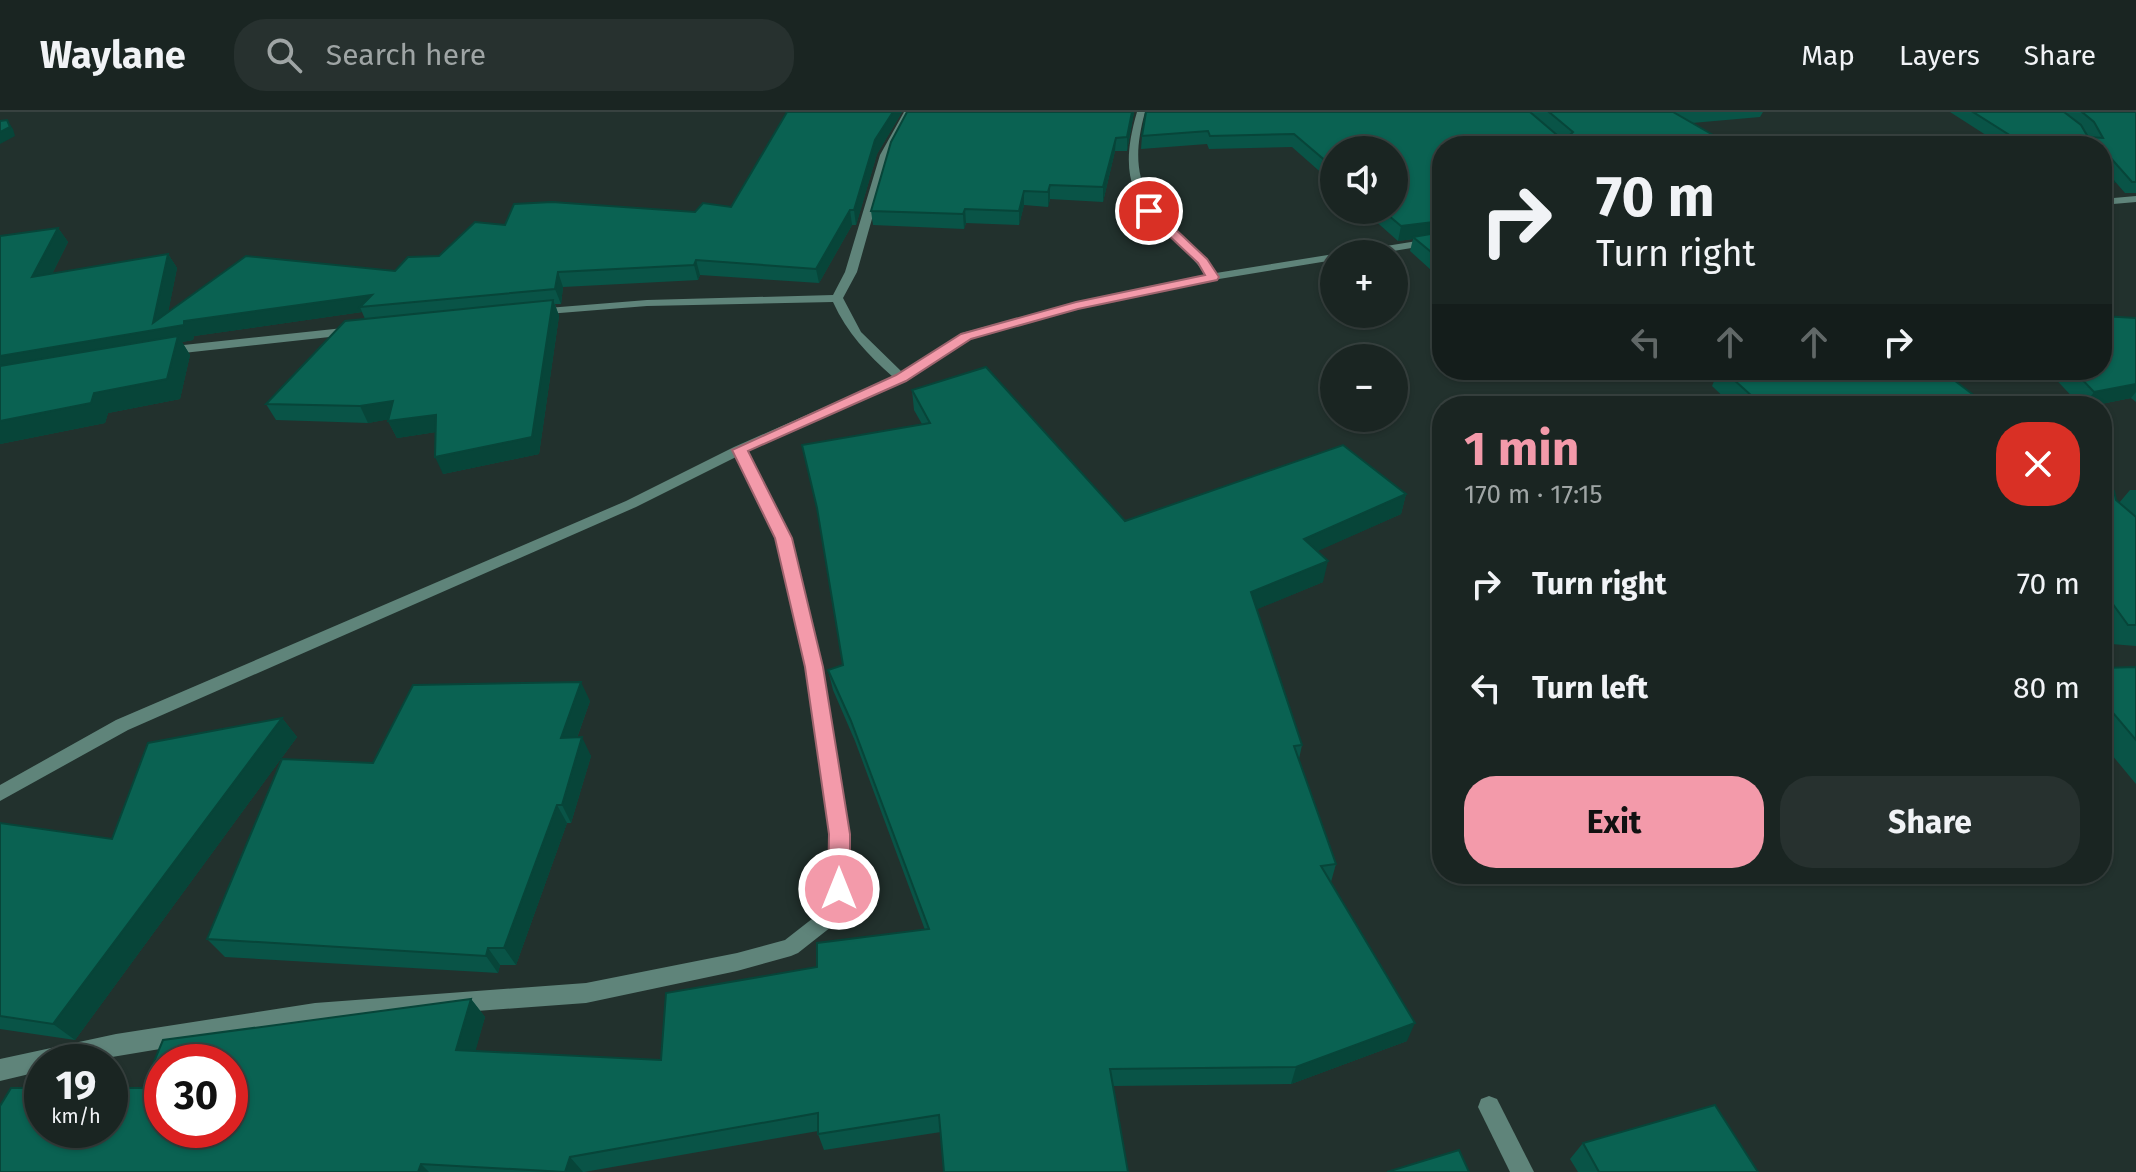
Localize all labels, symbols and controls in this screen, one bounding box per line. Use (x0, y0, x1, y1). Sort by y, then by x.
search box (234, 19, 794, 91)
text: Waylane (40, 32, 186, 78)
icon: search (262, 33, 306, 77)
text: Search here (326, 37, 486, 73)
text: Map (1801, 39, 1855, 72)
text: Layers (1899, 39, 1980, 72)
text: Share (2024, 39, 2096, 72)
map controls (1320, 136, 1408, 432)
button: sound (1320, 136, 1408, 224)
text: 70 m (1596, 164, 1715, 231)
icon: right (1464, 168, 1568, 272)
pin (1115, 177, 1183, 245)
icon: arrive (1127, 189, 1171, 233)
text: Turn right (1596, 232, 1756, 276)
button: + (1320, 240, 1408, 328)
icon: left (1624, 320, 1668, 364)
icon: ahead (1708, 320, 1752, 364)
icon: ahead (1792, 320, 1836, 364)
icon: right (1876, 320, 1920, 364)
button: − (1320, 344, 1408, 432)
text: 1 min (1464, 420, 1579, 478)
button: close (1996, 422, 2080, 506)
text: 170 m · 17:15 (1464, 479, 1602, 510)
icon: right (1464, 562, 1508, 606)
text: Turn right (1532, 566, 1667, 602)
text: 70 m (2017, 566, 2080, 602)
icon: left (1464, 666, 1508, 710)
text: Turn left (1532, 670, 1648, 706)
text: 80 m (2013, 670, 2080, 706)
button: Exit (1464, 776, 1764, 868)
button: Share (1780, 776, 2080, 868)
position arrow (797, 847, 881, 931)
speed limit sign: 30 (144, 1044, 248, 1148)
text: 19 (56, 1062, 96, 1110)
text: km/h (51, 1104, 101, 1128)

